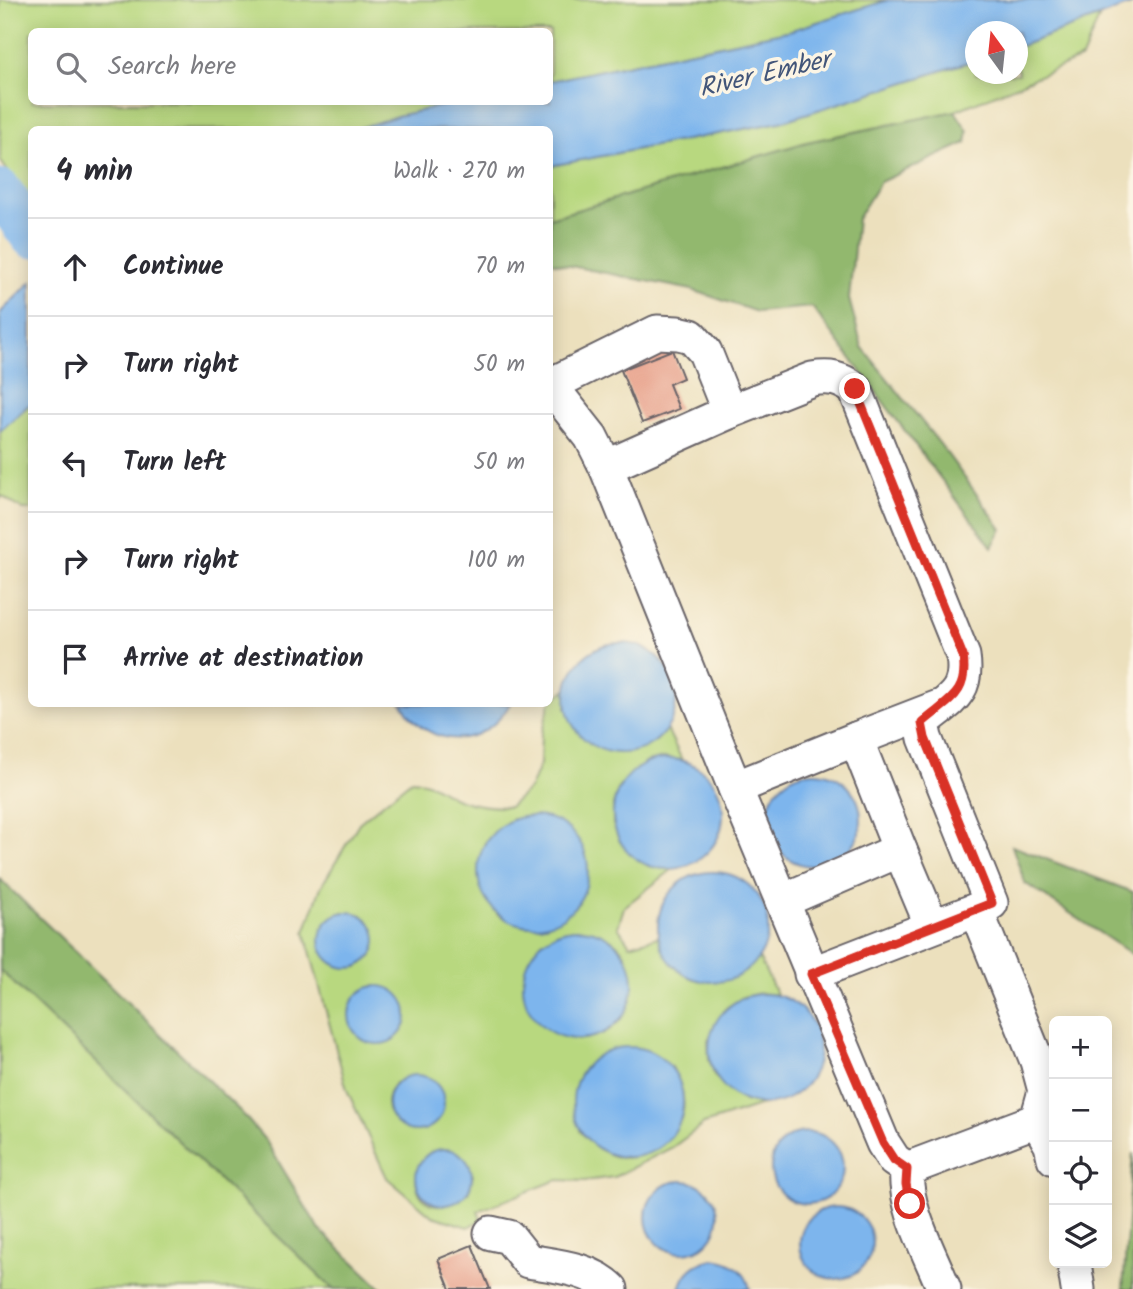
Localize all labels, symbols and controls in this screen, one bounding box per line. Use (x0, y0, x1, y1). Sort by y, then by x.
north arrow (965, 21, 1028, 84)
search box (28, 28, 553, 105)
water label: River Ember (695, 38, 839, 110)
text: Search here (108, 46, 236, 88)
icon: search (52, 48, 90, 86)
text: 4 min (56, 148, 133, 196)
text: Walk · 270 m (393, 154, 525, 190)
text: Continue (123, 246, 224, 288)
icon: ahead (56, 248, 94, 286)
text: 70 m (475, 249, 525, 285)
text: Turn right (123, 344, 239, 386)
icon: right (56, 346, 94, 384)
text: 50 m (474, 347, 525, 383)
route end (839, 373, 870, 404)
text: Turn left (123, 442, 226, 484)
icon: left (56, 444, 94, 482)
text: 50 m (474, 445, 525, 481)
text: Turn right (123, 540, 239, 582)
icon: right (56, 542, 94, 580)
text: 100 m (467, 543, 525, 579)
text: Arrive at destination (123, 638, 363, 680)
icon: arrive (56, 640, 94, 678)
map controls (1049, 1016, 1112, 1268)
button: + (1049, 1016, 1112, 1079)
button: − (1049, 1079, 1112, 1142)
button: locate (1049, 1142, 1112, 1205)
route start (894, 1188, 925, 1219)
button: layers (1049, 1205, 1112, 1268)

